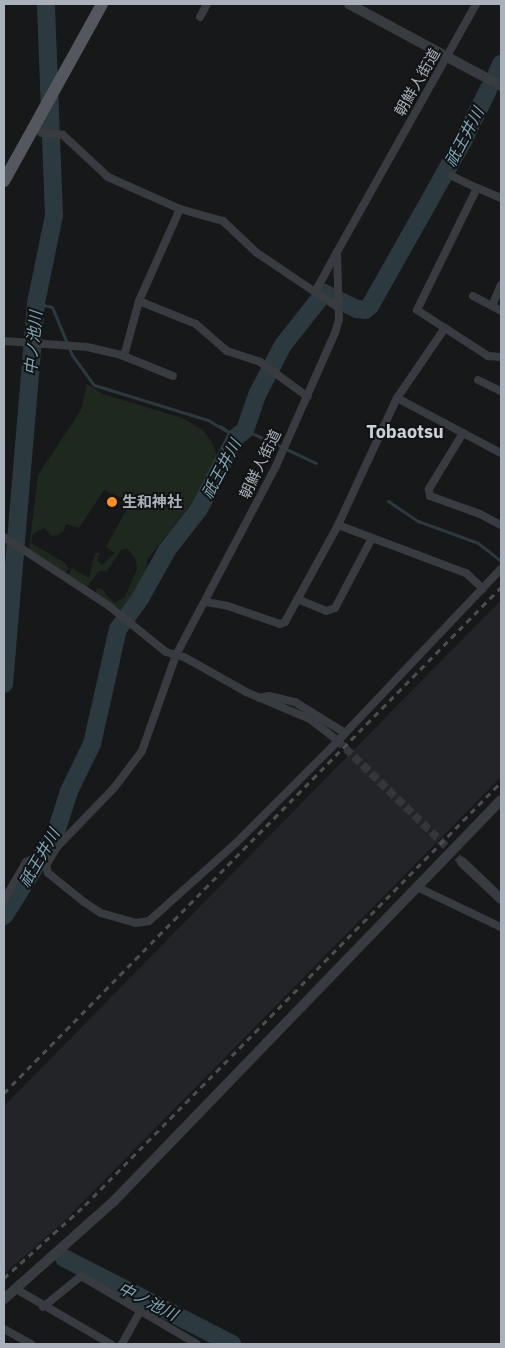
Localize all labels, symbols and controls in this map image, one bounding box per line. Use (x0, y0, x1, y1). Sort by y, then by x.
street label: 朝鮮人街道 (390, 45, 444, 119)
water label: 祇王井川 (441, 104, 487, 170)
water label: 中ノ池川 (21, 310, 45, 376)
district label: Tobaotsu (366, 421, 444, 443)
street label: 朝鮮人街道 (235, 426, 285, 502)
water label: 祇王井川 (198, 436, 244, 502)
place label: 生和神社 (122, 493, 182, 511)
marker: 生和神社 (106, 496, 118, 508)
water label: 祇王井川 (15, 825, 63, 891)
water label: 中ノ池川 (115, 1278, 181, 1324)

